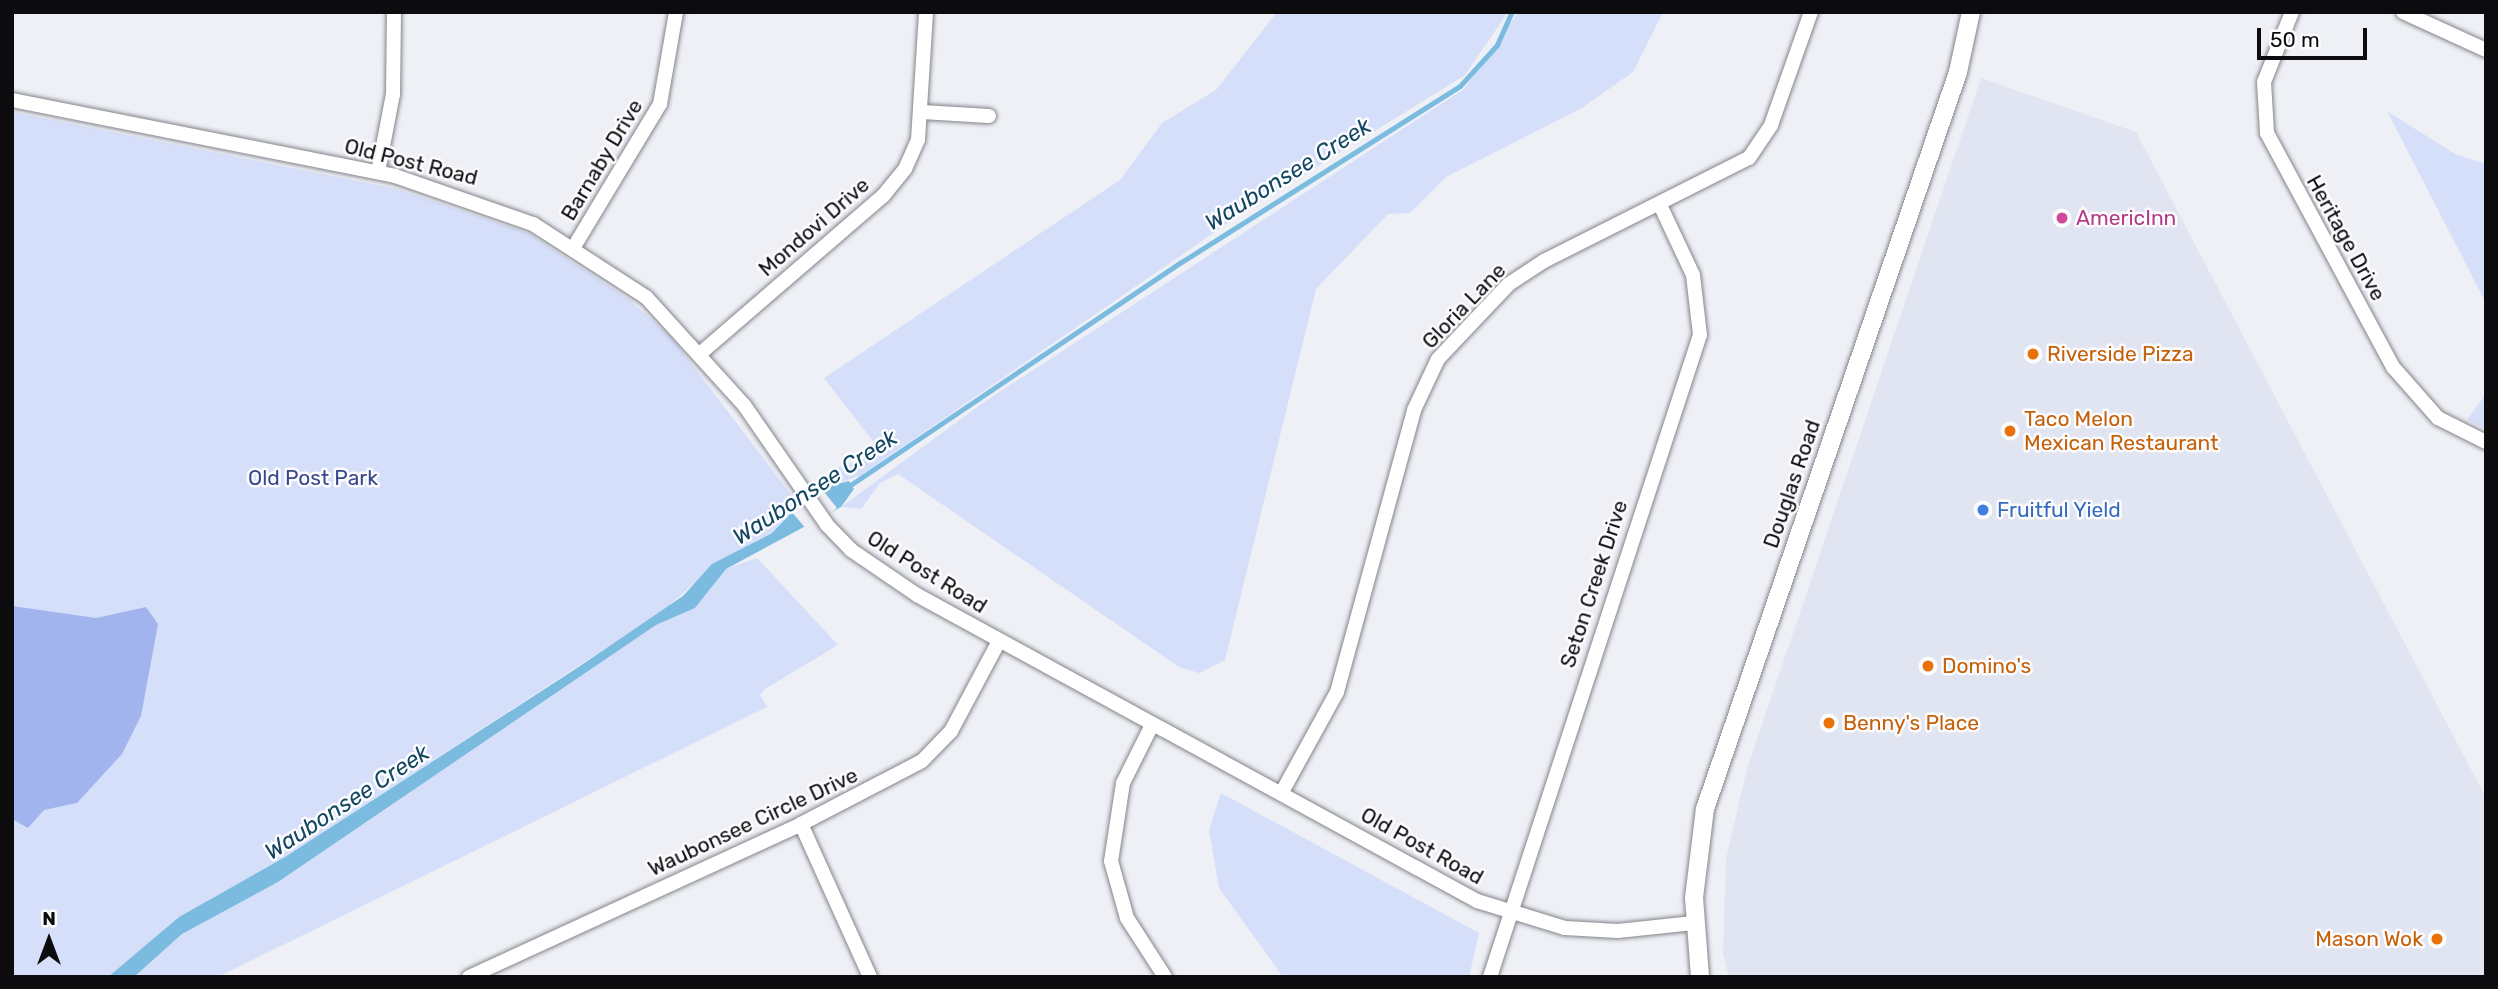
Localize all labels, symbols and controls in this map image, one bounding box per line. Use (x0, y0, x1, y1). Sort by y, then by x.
scale bar (2260, 14, 2370, 58)
text: 50 m (2270, 27, 2320, 52)
street label: Barnaby Drive (556, 95, 648, 225)
water label: Waubonsee Creek (1200, 112, 1376, 236)
street label: Old Post Road (342, 133, 480, 191)
street label: Heritage Drive (2301, 171, 2391, 305)
street label: Mondovi Drive (754, 172, 874, 282)
place label: AmericInn (2076, 205, 2176, 231)
marker: AmericInn (2054, 210, 2070, 226)
street label: Gloria Lane (1417, 258, 1511, 354)
place label: Riverside Pizza (2047, 341, 2194, 367)
marker: Riverside Pizza (2025, 346, 2041, 362)
place label: Taco Melon Mexican Restaurant (2024, 406, 2218, 456)
street label: Douglas Road (1758, 417, 1826, 551)
water label: Waubonsee Creek (727, 423, 903, 551)
marker: Taco Melon Mexican Restaurant (2002, 423, 2018, 439)
park label: Old Post Park (248, 465, 378, 491)
street label: Seton Creek Drive (1555, 497, 1633, 671)
place label: Fruitful Yield (1997, 497, 2121, 523)
marker: Fruitful Yield (1975, 502, 1991, 518)
street label: Old Post Road (863, 525, 991, 619)
place label: Domino's (1942, 653, 2031, 679)
marker: Domino's (1920, 658, 1936, 674)
place label: Benny's Place (1843, 710, 1979, 736)
marker: Benny's Place (1821, 715, 1837, 731)
water label: Waubonsee Creek (259, 738, 435, 866)
street label: Waubonsee Circle Drive (644, 762, 862, 882)
street label: Old Post Road (1356, 802, 1488, 890)
north arrow (14, 905, 84, 975)
text: N (42, 907, 56, 930)
place label: Mason Wok (2315, 926, 2423, 952)
marker: Mason Wok (2429, 931, 2445, 947)

